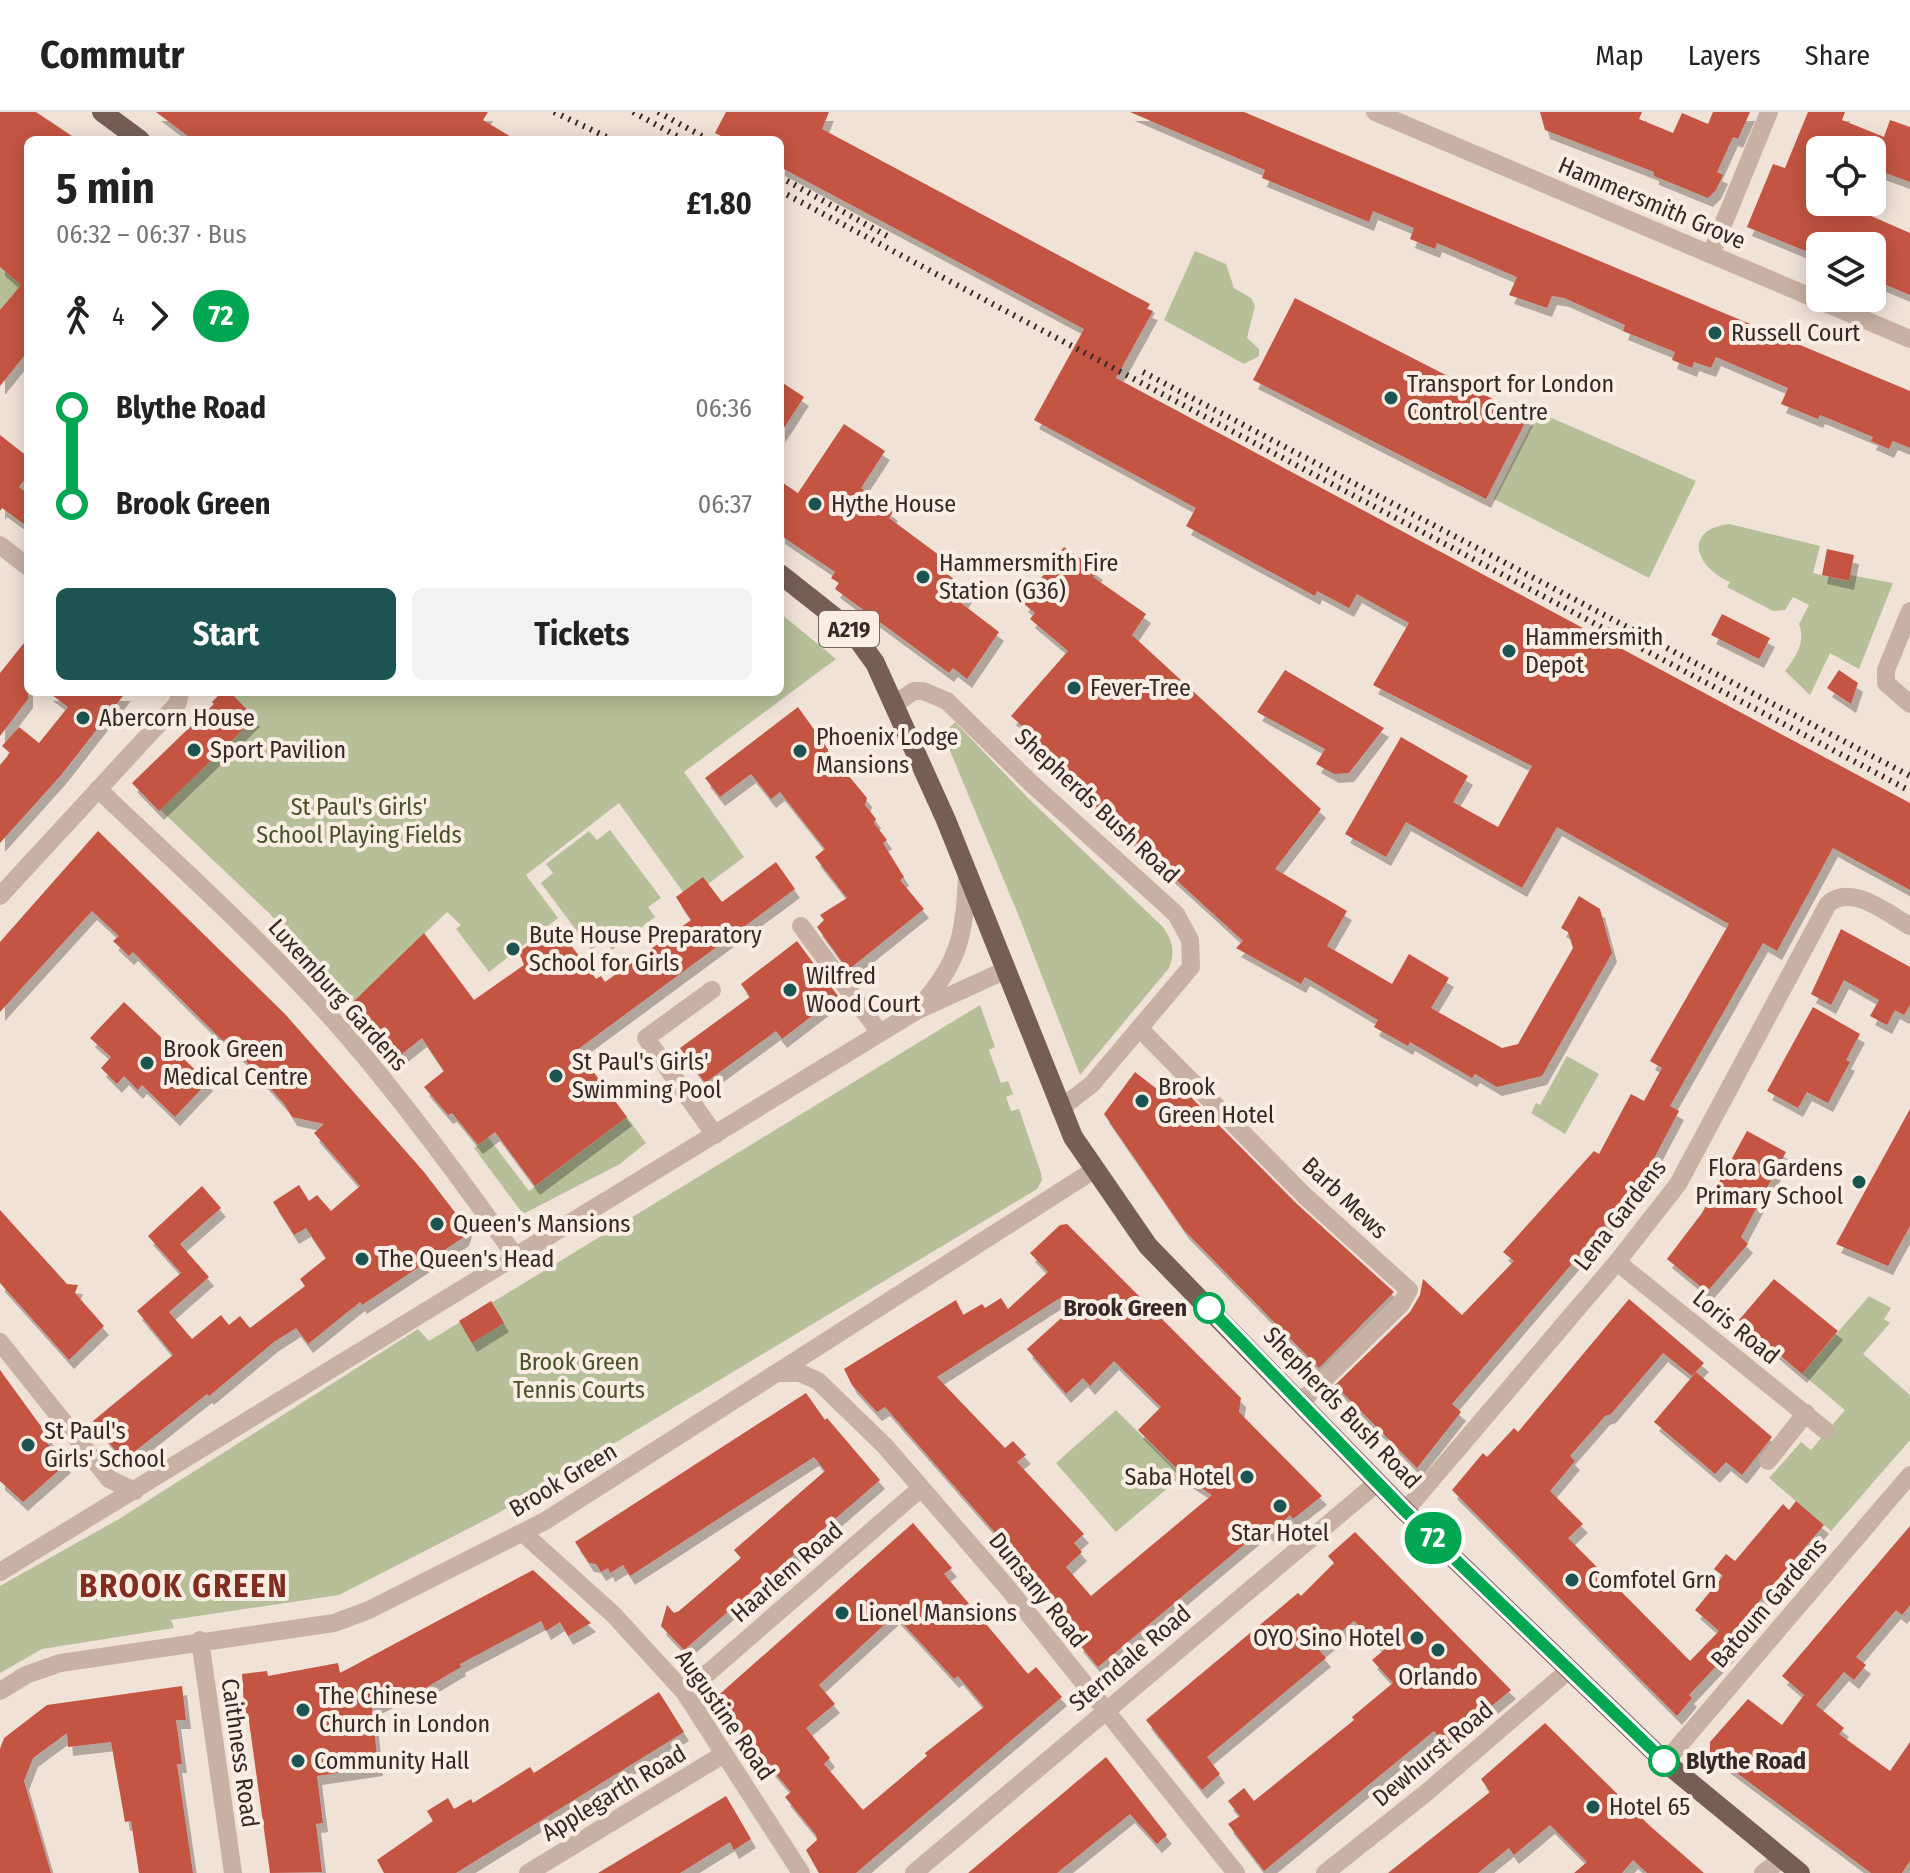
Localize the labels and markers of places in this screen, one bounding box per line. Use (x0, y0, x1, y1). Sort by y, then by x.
place label: Russell Court (1731, 319, 1860, 347)
marker: Russell Court (1706, 324, 1724, 342)
place label: Transport for London Control Centre (1407, 370, 1614, 426)
marker: Transport for London Control Centre (1382, 389, 1400, 407)
place label: Hythe House (831, 490, 956, 518)
marker: Hythe House (806, 495, 824, 513)
place label: Hammersmith Fire Station (G36) (939, 549, 1118, 605)
marker: Hammersmith Fire Station (G36) (914, 568, 932, 586)
place label: Hammersmith Depot (1525, 623, 1663, 679)
marker: Hammersmith Depot (1500, 642, 1518, 660)
place label: Fever-Tree (1090, 674, 1191, 702)
marker: Fever-Tree (1065, 679, 1083, 697)
place label: Abercorn House (99, 704, 255, 732)
marker: Abercorn House (74, 709, 92, 727)
place label: Phoenix Lodge Mansions (816, 723, 958, 779)
place label: Sport Pavilion (210, 736, 346, 764)
marker: Sport Pavilion (185, 741, 203, 759)
marker: Phoenix Lodge Mansions (791, 742, 809, 760)
place label: Bute House Preparatory School for Girls (529, 921, 762, 977)
marker: Bute House Preparatory School for Girls (504, 940, 522, 958)
place label: Wilfred Wood Court (806, 962, 921, 1018)
marker: Wilfred Wood Court (781, 981, 799, 999)
place label: Brook Green Medical Centre (163, 1035, 308, 1091)
place label: St Paul's Girls' Swimming Pool (572, 1048, 722, 1104)
marker: Brook Green Medical Centre (138, 1054, 156, 1072)
marker: St Paul's Girls' Swimming Pool (547, 1067, 565, 1085)
place label: Brook Green Hotel (1158, 1073, 1274, 1129)
marker: Brook Green Hotel (1133, 1092, 1151, 1110)
place label: Flora Gardens Primary School (1695, 1154, 1843, 1210)
marker: Flora Gardens Primary School (1850, 1173, 1868, 1191)
place label: Queen's Mansions (453, 1210, 631, 1238)
marker: Queen's Mansions (428, 1215, 446, 1233)
place label: The Queen's Head (378, 1245, 554, 1273)
marker: The Queen's Head (353, 1250, 371, 1268)
marker: Brook Green (1194, 1293, 1224, 1323)
place label: Brook Green (1063, 1294, 1187, 1322)
place label: St Paul's Girls' School (44, 1417, 165, 1473)
marker: St Paul's Girls' School (19, 1436, 37, 1454)
place label: Saba Hotel (1125, 1463, 1231, 1491)
marker: Saba Hotel (1238, 1468, 1256, 1486)
marker: Star Hotel (1271, 1497, 1289, 1515)
place label: Star Hotel (1231, 1519, 1329, 1547)
place label: Comfotel Grn (1588, 1566, 1717, 1594)
marker: Comfotel Grn (1563, 1571, 1581, 1589)
place label: Lionel Mansions (858, 1599, 1017, 1627)
marker: Lionel Mansions (833, 1604, 851, 1622)
place label: OYO Sino Hotel (1253, 1624, 1401, 1652)
marker: OYO Sino Hotel (1408, 1629, 1426, 1647)
marker: Orlando (1429, 1641, 1447, 1659)
place label: Orlando (1398, 1663, 1478, 1691)
place label: The Chinese Church in London (319, 1682, 490, 1738)
marker: The Chinese Church in London (294, 1701, 312, 1719)
marker: Blythe Road (1649, 1746, 1679, 1776)
place label: Community Hall (314, 1747, 469, 1775)
place label: Blythe Road (1686, 1747, 1806, 1775)
marker: Community Hall (289, 1752, 307, 1770)
place label: Hotel 65 (1609, 1793, 1690, 1821)
marker: Hotel 65 (1584, 1798, 1602, 1816)

